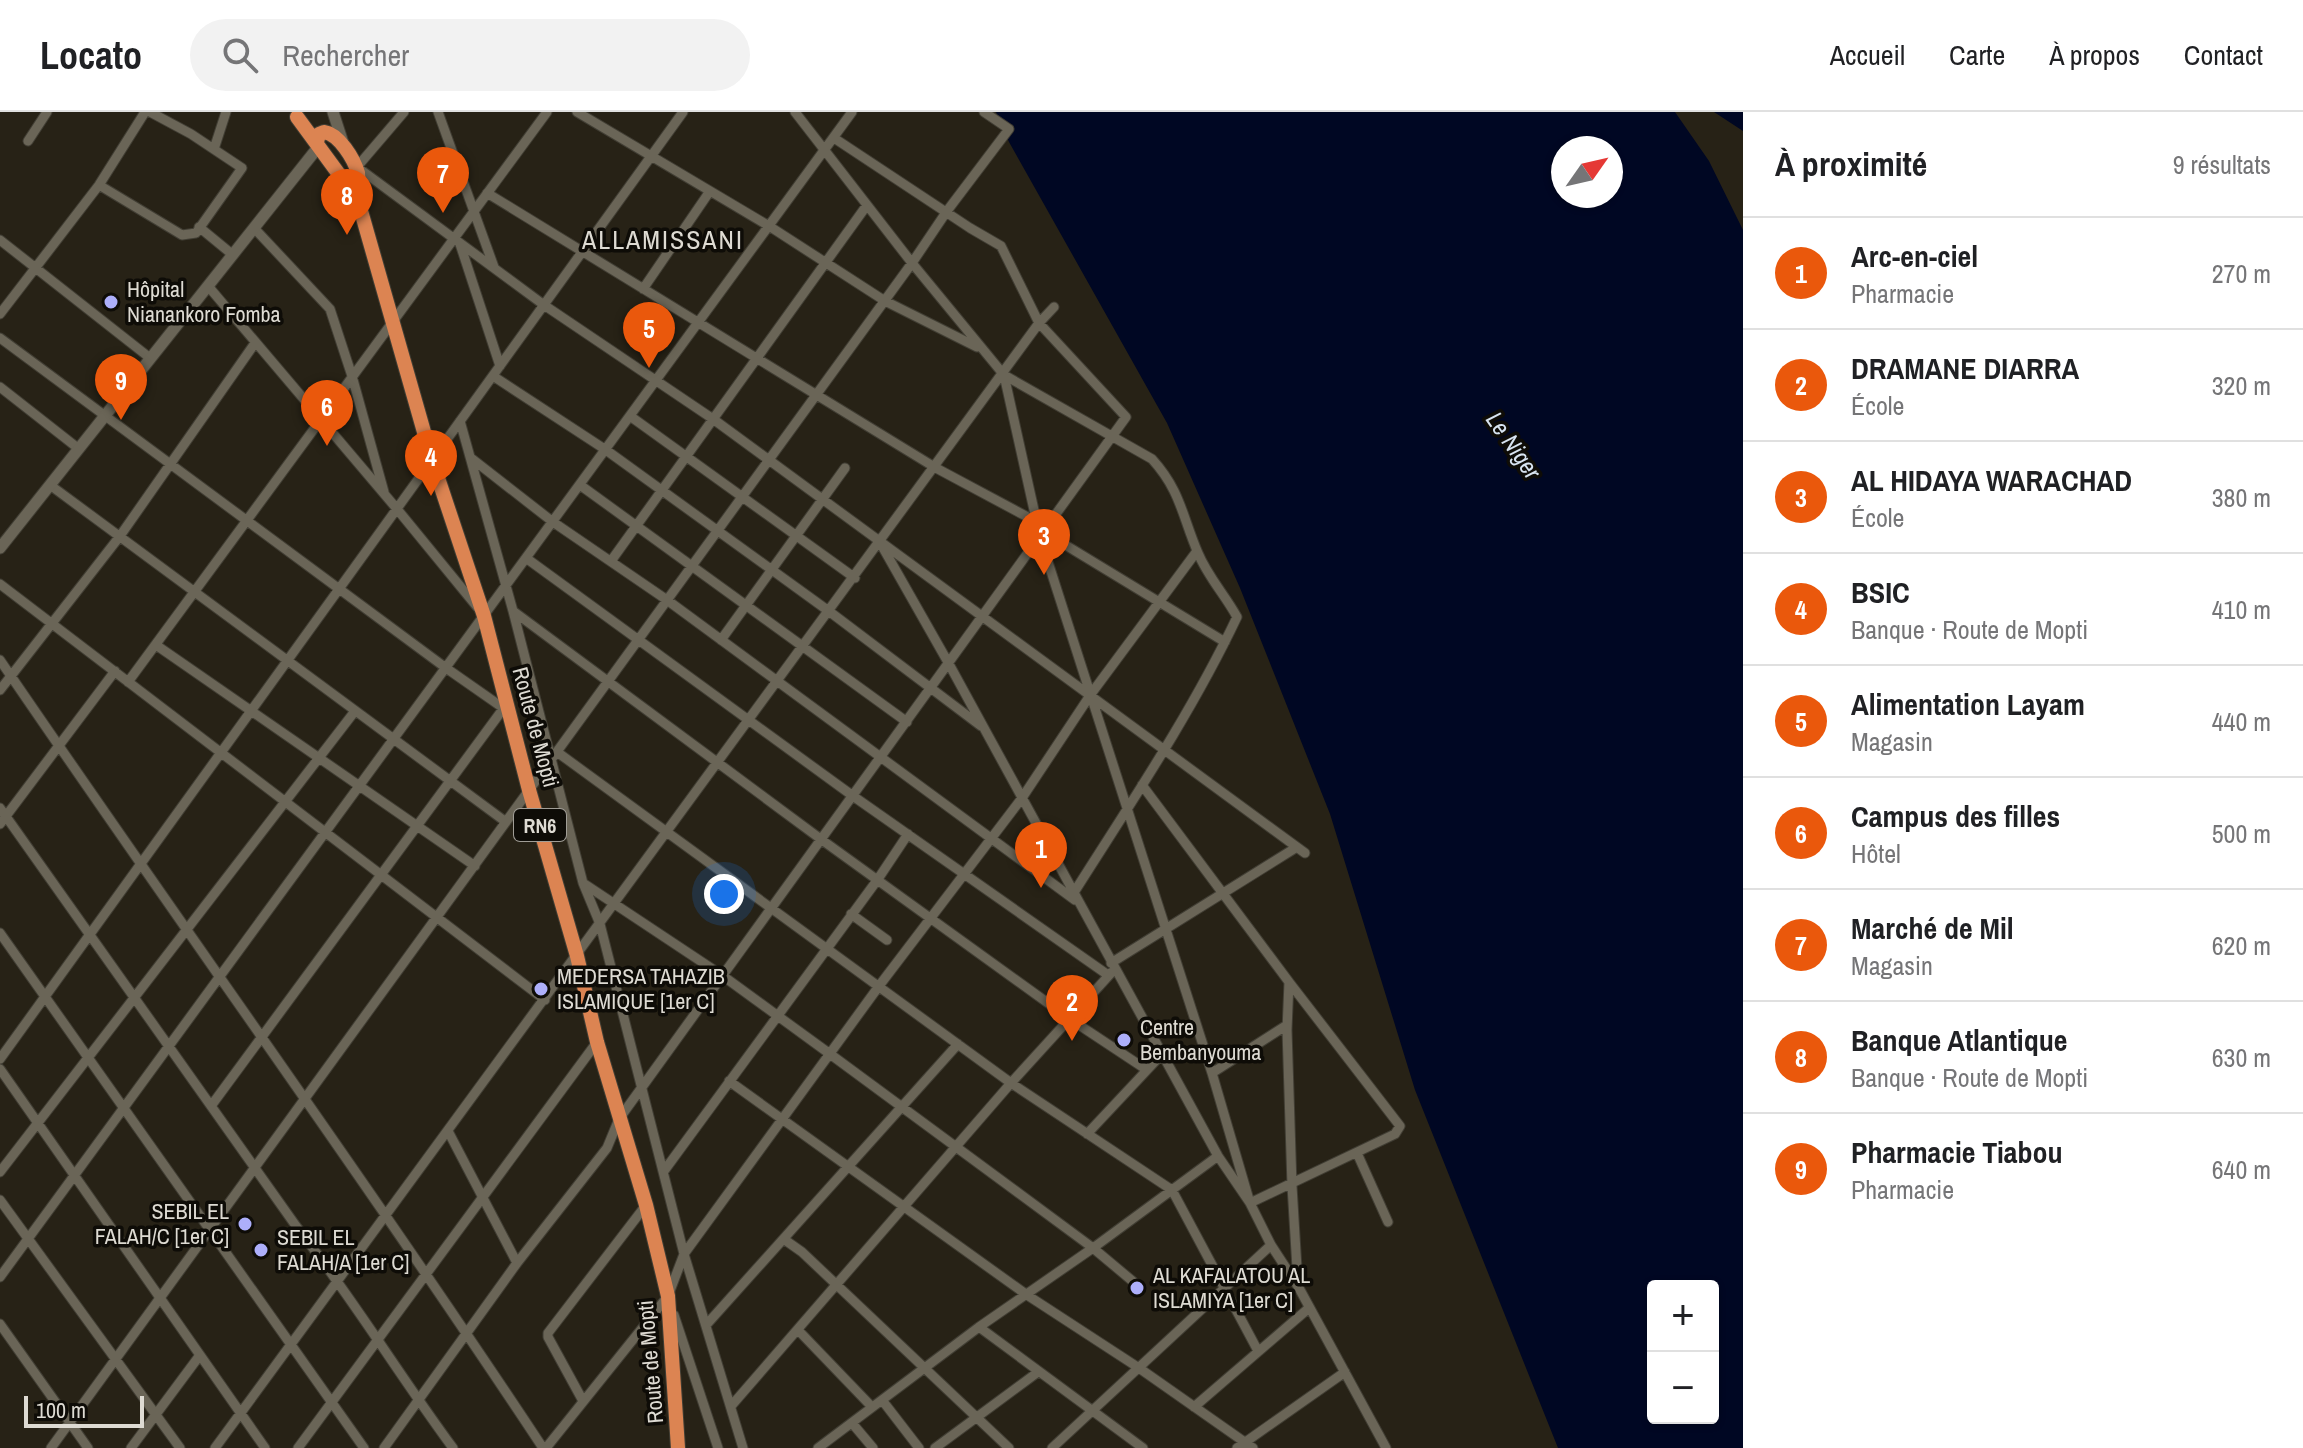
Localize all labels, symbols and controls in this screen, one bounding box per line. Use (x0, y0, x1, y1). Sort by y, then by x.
search box (190, 19, 750, 91)
text: Locato (40, 30, 142, 81)
icon: search (218, 33, 262, 77)
text: Rechercher (282, 35, 409, 75)
text: Accueil (1830, 36, 1905, 74)
text: Carte (1949, 36, 2005, 74)
text: À propos (2049, 36, 2140, 74)
text: Contact (2184, 36, 2263, 74)
north arrow (1551, 136, 1623, 208)
text: À proximité (1775, 141, 1927, 187)
pin: 7 (417, 147, 469, 213)
text: 9 résultats (2173, 147, 2271, 182)
pin: 8 (321, 169, 373, 235)
district label: ALLAMISSANI (581, 222, 744, 257)
text: Arc-en-ciel (1851, 236, 1978, 276)
text: 1 (1795, 256, 1807, 291)
text: 270 m (2212, 256, 2271, 291)
place label: Hôpital Nianankoro Fomba (127, 274, 281, 329)
text: Pharmacie (1851, 276, 1954, 311)
marker: Hôpital Nianankoro Fomba (102, 293, 120, 311)
pin: 5 (623, 302, 675, 368)
text: DRAMANE DIARRA (1851, 348, 2079, 388)
pin: 9 (95, 354, 147, 420)
text: 2 (1795, 368, 1807, 403)
text: 320 m (2212, 368, 2271, 403)
pin: 6 (301, 380, 353, 446)
text: École (1851, 388, 1904, 423)
water label: Le Niger (1479, 405, 1550, 486)
pin: 4 (405, 430, 457, 496)
text: AL HIDAYA WARACHAD (1851, 460, 2132, 500)
text: 3 (1795, 480, 1807, 515)
text: 380 m (2212, 480, 2271, 515)
text: École (1851, 500, 1904, 535)
pin: 3 (1018, 509, 1070, 575)
text: BSIC (1851, 572, 1910, 612)
text: 4 (1795, 592, 1807, 627)
text: 410 m (2212, 592, 2271, 627)
text: Banque · Route de Mopti (1851, 612, 2088, 647)
street label: Route de Mopti (506, 664, 566, 790)
text: Alimentation Layam (1851, 684, 2085, 724)
text: 5 (1795, 704, 1807, 739)
text: 440 m (2212, 704, 2271, 739)
text: Magasin (1851, 724, 1933, 759)
text: Campus des filles (1851, 796, 2060, 836)
road number: RN6 (514, 809, 566, 841)
text: 6 (1795, 816, 1807, 851)
text: 500 m (2212, 816, 2271, 851)
pin: 1 (1015, 822, 1067, 888)
text: Hôtel (1851, 836, 1901, 871)
your location (704, 874, 744, 914)
text: Marché de Mil (1851, 908, 2014, 948)
text: 7 (1795, 928, 1807, 963)
text: 620 m (2212, 928, 2271, 963)
text: Magasin (1851, 948, 1933, 983)
place label: MEDERSA TAHAZIB ISLAMIQUE [1er C] (557, 961, 725, 1016)
pin: 2 (1046, 975, 1098, 1041)
marker: MEDERSA TAHAZIB ISLAMIQUE [1er C] (532, 980, 550, 998)
place label: Centre Bembanyouma (1140, 1012, 1261, 1067)
text: Banque Atlantique (1851, 1020, 2067, 1060)
marker: Centre Bembanyouma (1115, 1031, 1133, 1049)
text: 8 (1795, 1040, 1807, 1075)
text: 630 m (2212, 1040, 2271, 1075)
text: Banque · Route de Mopti (1851, 1060, 2088, 1095)
text: Pharmacie Tiabou (1851, 1132, 2063, 1172)
text: 9 (1795, 1152, 1807, 1187)
text: 640 m (2212, 1152, 2271, 1187)
text: Pharmacie (1851, 1172, 1954, 1207)
place label: SEBIL EL FALAH/C [1er C] (95, 1196, 229, 1251)
marker: SEBIL EL FALAH/C [1er C] (236, 1215, 254, 1233)
place label: SEBIL EL FALAH/A [1er C] (277, 1222, 409, 1277)
marker: SEBIL EL FALAH/A [1er C] (252, 1241, 270, 1259)
place label: AL KAFALATOU AL ISLAMIYA [1er C] (1152, 1260, 1310, 1315)
marker: AL KAFALATOU AL ISLAMIYA [1er C] (1128, 1279, 1146, 1297)
map controls (1647, 1280, 1719, 1424)
button: + (1647, 1280, 1719, 1352)
street label: Route de Mopti (630, 1299, 670, 1425)
button: − (1647, 1352, 1719, 1424)
scale bar (24, 1392, 144, 1428)
text: 100 m (36, 1395, 86, 1425)

